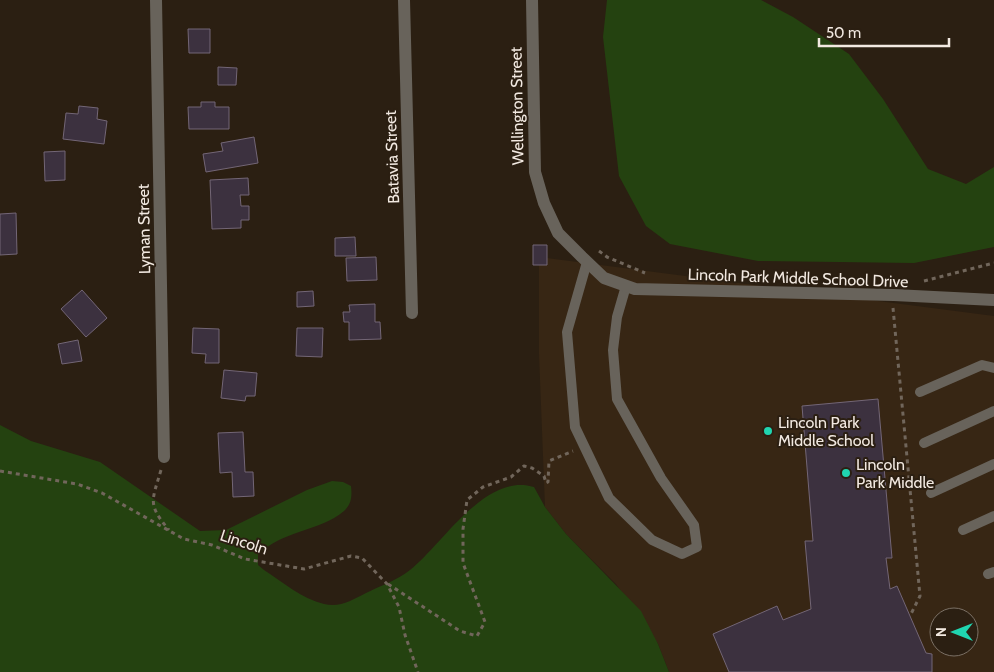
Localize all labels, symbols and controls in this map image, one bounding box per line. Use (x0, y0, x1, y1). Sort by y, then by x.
scale bar (819, 15, 949, 47)
text: 50 m (826, 24, 861, 42)
street label: Wellington Street (506, 46, 528, 165)
street label: Batavia Street (381, 109, 403, 204)
street label: Lyman Street (134, 183, 154, 274)
street label: Lincoln Park Middle School Drive (687, 265, 909, 291)
place label: Lincoln Park Middle School (778, 413, 874, 450)
marker: Lincoln Park Middle School (762, 425, 774, 437)
place label: Lincoln Park Middle (856, 455, 934, 492)
marker: Lincoln Park Middle (840, 467, 852, 479)
street label: Lincoln (218, 525, 270, 559)
north arrow (929, 607, 979, 657)
text: N (932, 627, 950, 637)

